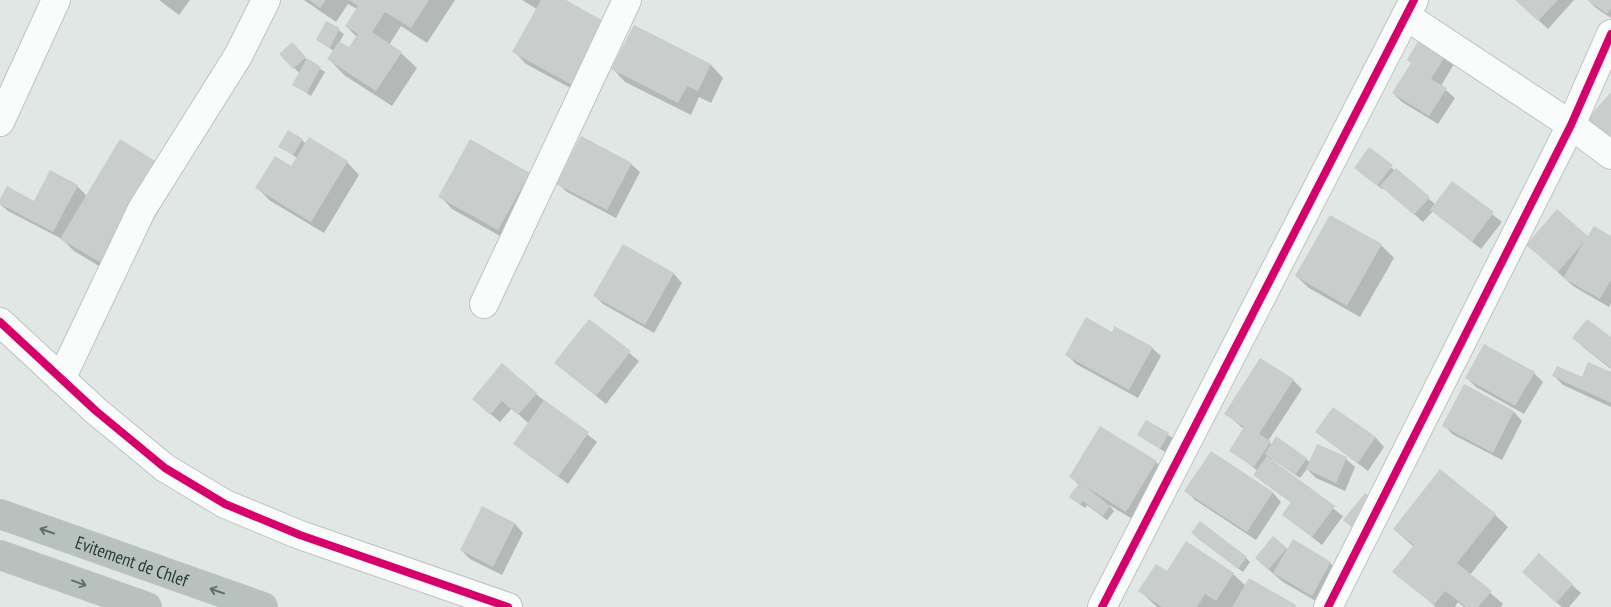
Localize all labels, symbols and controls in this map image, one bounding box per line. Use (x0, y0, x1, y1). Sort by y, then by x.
one-way arrow (40, 526, 55, 535)
street label: Evitement de Chlef (72, 530, 193, 592)
one-way arrow (71, 579, 86, 588)
one-way arrow (210, 586, 225, 595)

